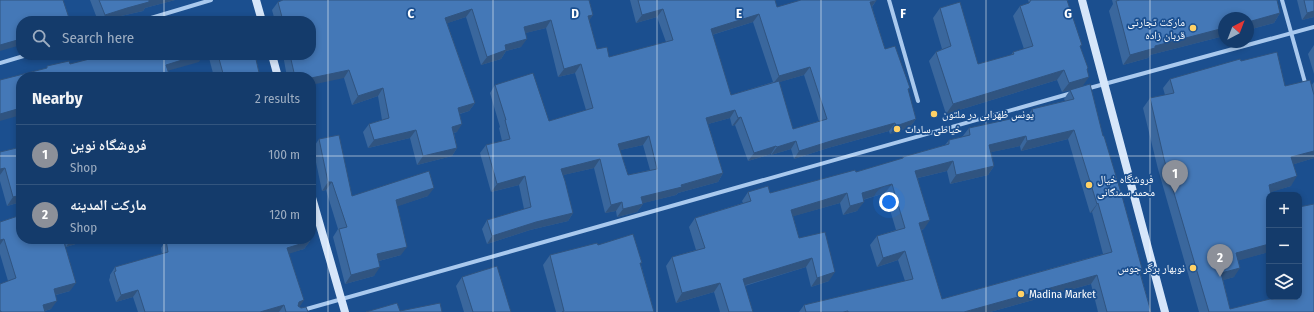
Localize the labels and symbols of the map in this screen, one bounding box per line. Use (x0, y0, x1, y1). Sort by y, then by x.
text: C (408, 6, 415, 21)
text: D (571, 6, 579, 21)
text: E (736, 6, 742, 21)
text: F (900, 6, 906, 21)
text: G (1064, 6, 1072, 21)
north arrow (1218, 12, 1254, 48)
place label: مارکت تجارتی قربان زاده (1127, 16, 1185, 42)
marker: مارکت تجارتی قربان زاده (1188, 23, 1198, 33)
place label: یونس ظهرابی در ملتون (942, 108, 1035, 121)
marker: یونس ظهرابی در ملتون (929, 109, 939, 119)
place label: خیاطی سادات (905, 123, 962, 136)
marker: خیاطی سادات (892, 124, 902, 134)
pin: 1 (1162, 160, 1188, 193)
place label: فروشگاه خیال محمد سمنگانی (1097, 173, 1155, 199)
marker: فروشگاه خیال محمد سمنگانی (1084, 180, 1094, 190)
your location (879, 192, 899, 212)
pin: 2 (1207, 244, 1233, 277)
place label: نوبهار برگر جوس (1118, 262, 1185, 275)
marker: نوبهار برگر جوس (1188, 263, 1198, 273)
place label: Madina Market (1029, 288, 1096, 301)
marker: Madina Market (1016, 289, 1026, 299)

